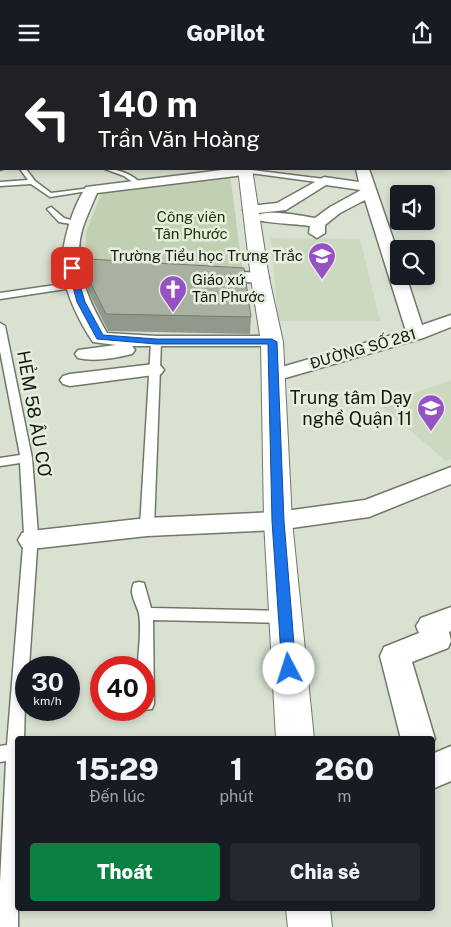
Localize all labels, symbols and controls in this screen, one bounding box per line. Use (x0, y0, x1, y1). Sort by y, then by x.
icon: menu (15, 19, 43, 47)
icon: share (408, 19, 436, 47)
text: GoPilot (186, 20, 265, 46)
text: 140 m (98, 84, 198, 125)
icon: left (15, 85, 80, 150)
text: Trần Văn Hoàng (98, 126, 260, 152)
map controls (390, 185, 435, 285)
button: sound (390, 185, 435, 230)
park label: Công viên Tân Phước (154, 208, 228, 242)
button: search (390, 240, 435, 285)
school or university icon: Trường Tiểu học Trưng Trắc (307, 241, 337, 280)
pin (51, 247, 93, 289)
place label: Trường Tiểu học Trưng Trắc (110, 247, 303, 264)
icon: arrive (58, 254, 86, 282)
place label: Giáo xứ Tân Phước (192, 271, 265, 305)
church icon: Giáo xứ Tân Phước (158, 274, 188, 313)
street label: ĐƯỜNG SỐ 281 (307, 323, 418, 372)
street label: HẺM 58 ÂU CƠ (13, 348, 58, 479)
place label: Trung tâm Dạy nghề Quận 11 (290, 387, 412, 429)
school or university icon: Trung tâm Dạy nghề Quận 11 (416, 393, 446, 432)
position arrow (262, 642, 314, 694)
speed limit sign: 40 (90, 656, 155, 721)
text: 30 (31, 667, 64, 697)
text: km/h (33, 694, 62, 708)
text: 15:29 (76, 751, 159, 787)
text: 1 (230, 751, 243, 787)
text: 260 (315, 751, 374, 787)
text: Đến lúc (89, 787, 145, 806)
text: phút (220, 787, 254, 806)
text: m (337, 787, 351, 806)
button: Thoát (30, 843, 220, 901)
button: Chia sẻ (230, 843, 420, 901)

